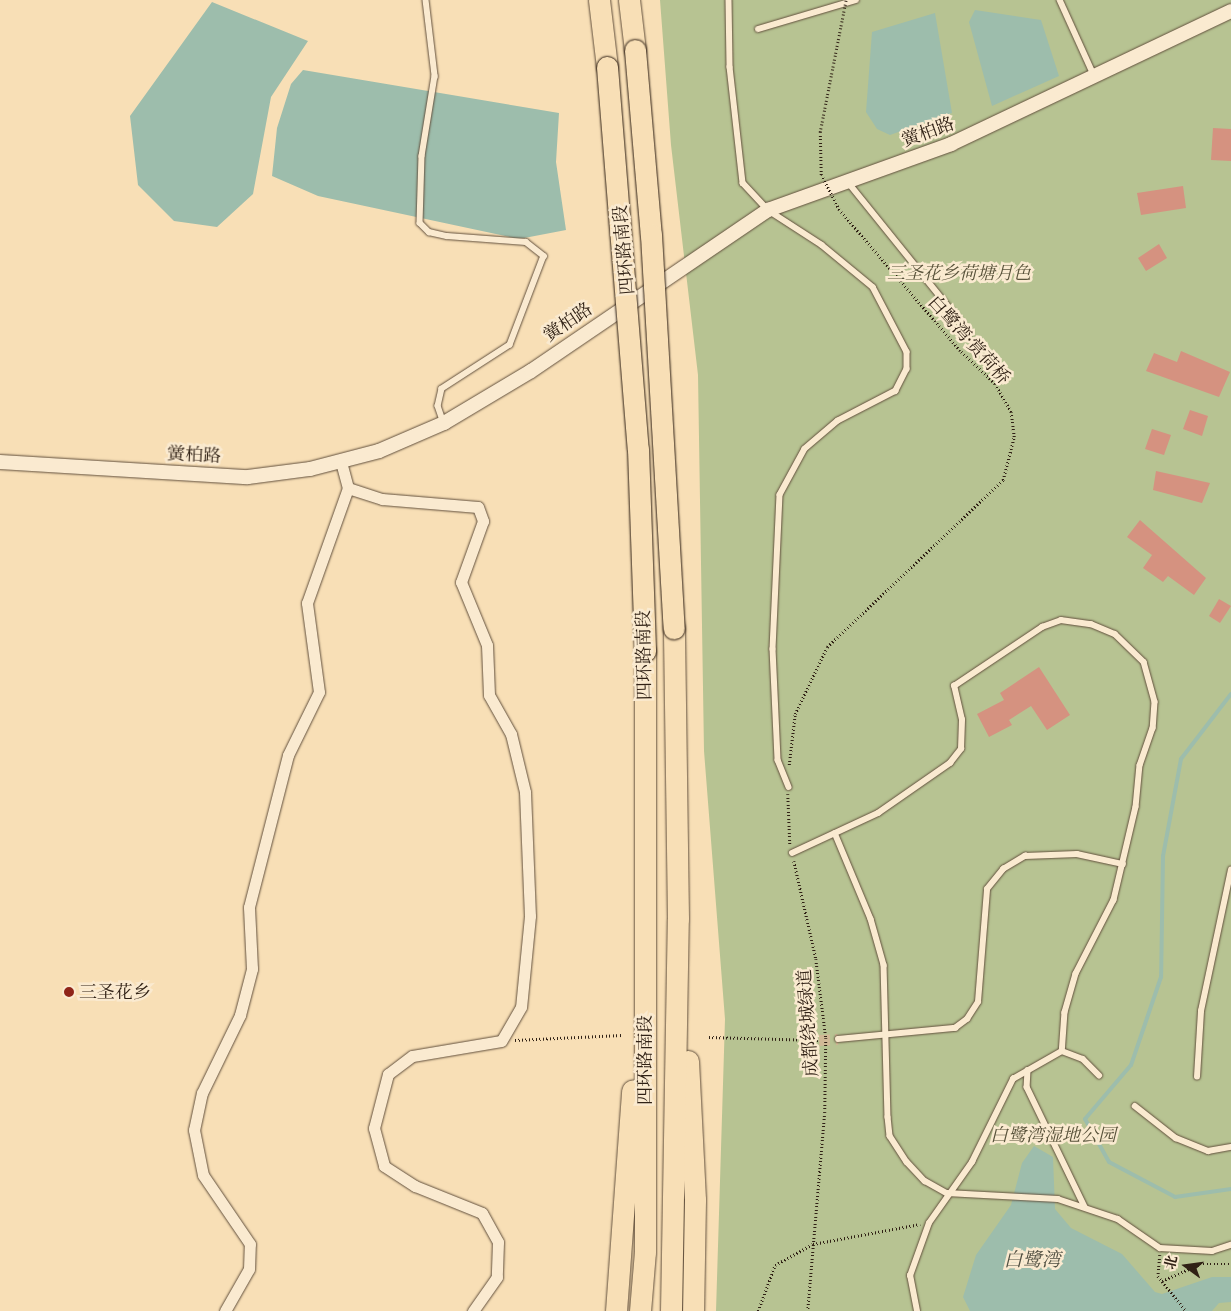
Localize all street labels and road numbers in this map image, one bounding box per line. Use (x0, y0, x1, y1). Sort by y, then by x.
street label: 黉柏路 (899, 113, 957, 151)
street label: 四环路南段 (609, 204, 639, 296)
street label: 白鹭湾·赏荷桥 (924, 291, 1014, 389)
street label: 黉柏路 (540, 298, 596, 346)
street label: 黉柏路 (166, 443, 222, 467)
street label: 四环路南段 (632, 610, 656, 700)
street label: 成都绕城绿道 (793, 968, 823, 1078)
street label: 四环路南段 (634, 1015, 656, 1105)

